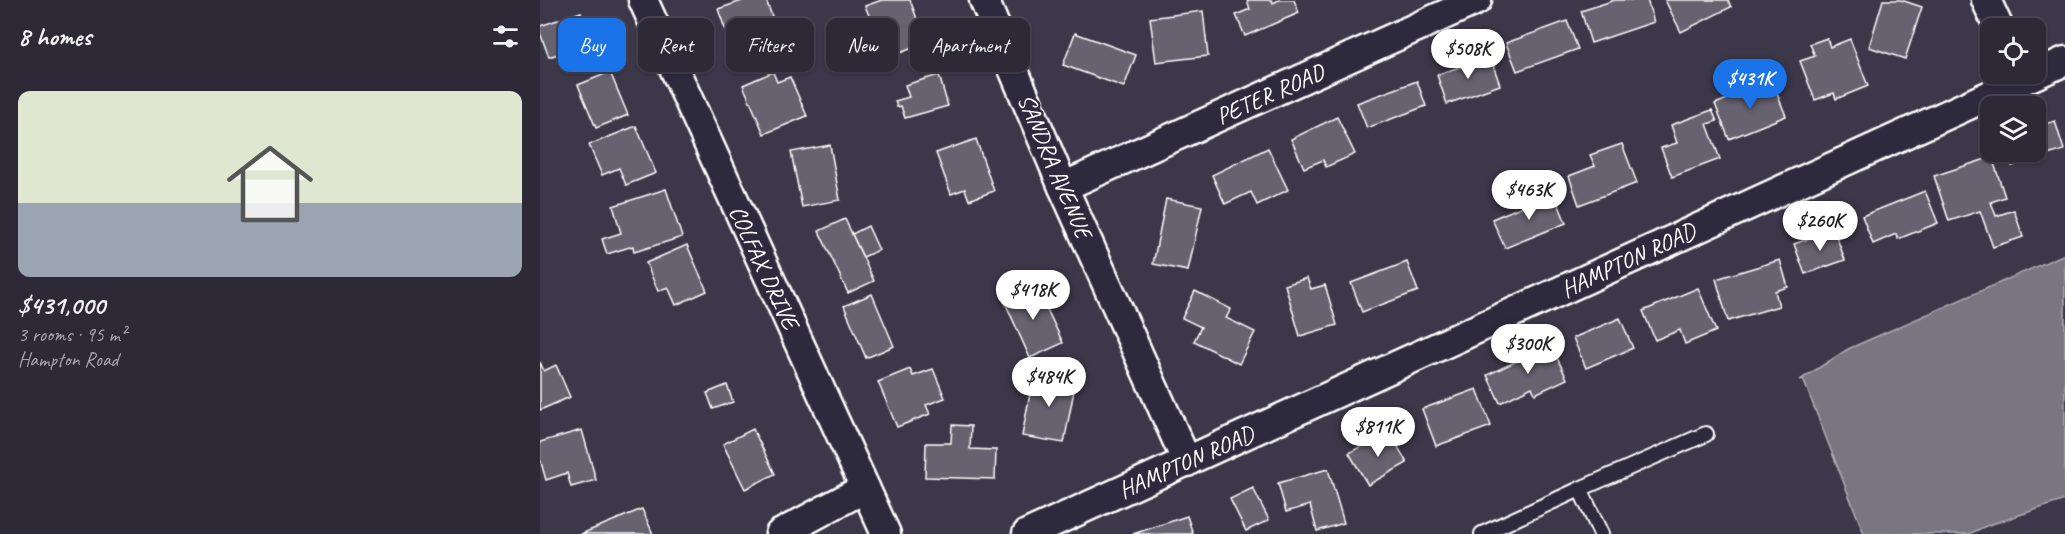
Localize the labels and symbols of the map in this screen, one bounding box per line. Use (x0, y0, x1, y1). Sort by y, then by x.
pin: $508K (1426, 29, 1510, 80)
street label: PETER ROAD (1211, 56, 1331, 131)
pin: $431K (1708, 59, 1792, 110)
street label: SANDRA AVENUE (1011, 89, 1100, 245)
pin: $463K (1487, 170, 1571, 221)
street label: COLFAX DRIVE (722, 201, 807, 336)
pin: $260K (1778, 201, 1862, 252)
street label: HAMPTON ROAD (1556, 215, 1702, 304)
pin: $418K (991, 270, 1075, 321)
pin: $300K (1486, 324, 1570, 375)
pin: $484K (1007, 357, 1091, 408)
pin: $811K (1336, 407, 1420, 458)
street label: HAMPTON ROAD (1114, 418, 1260, 505)

